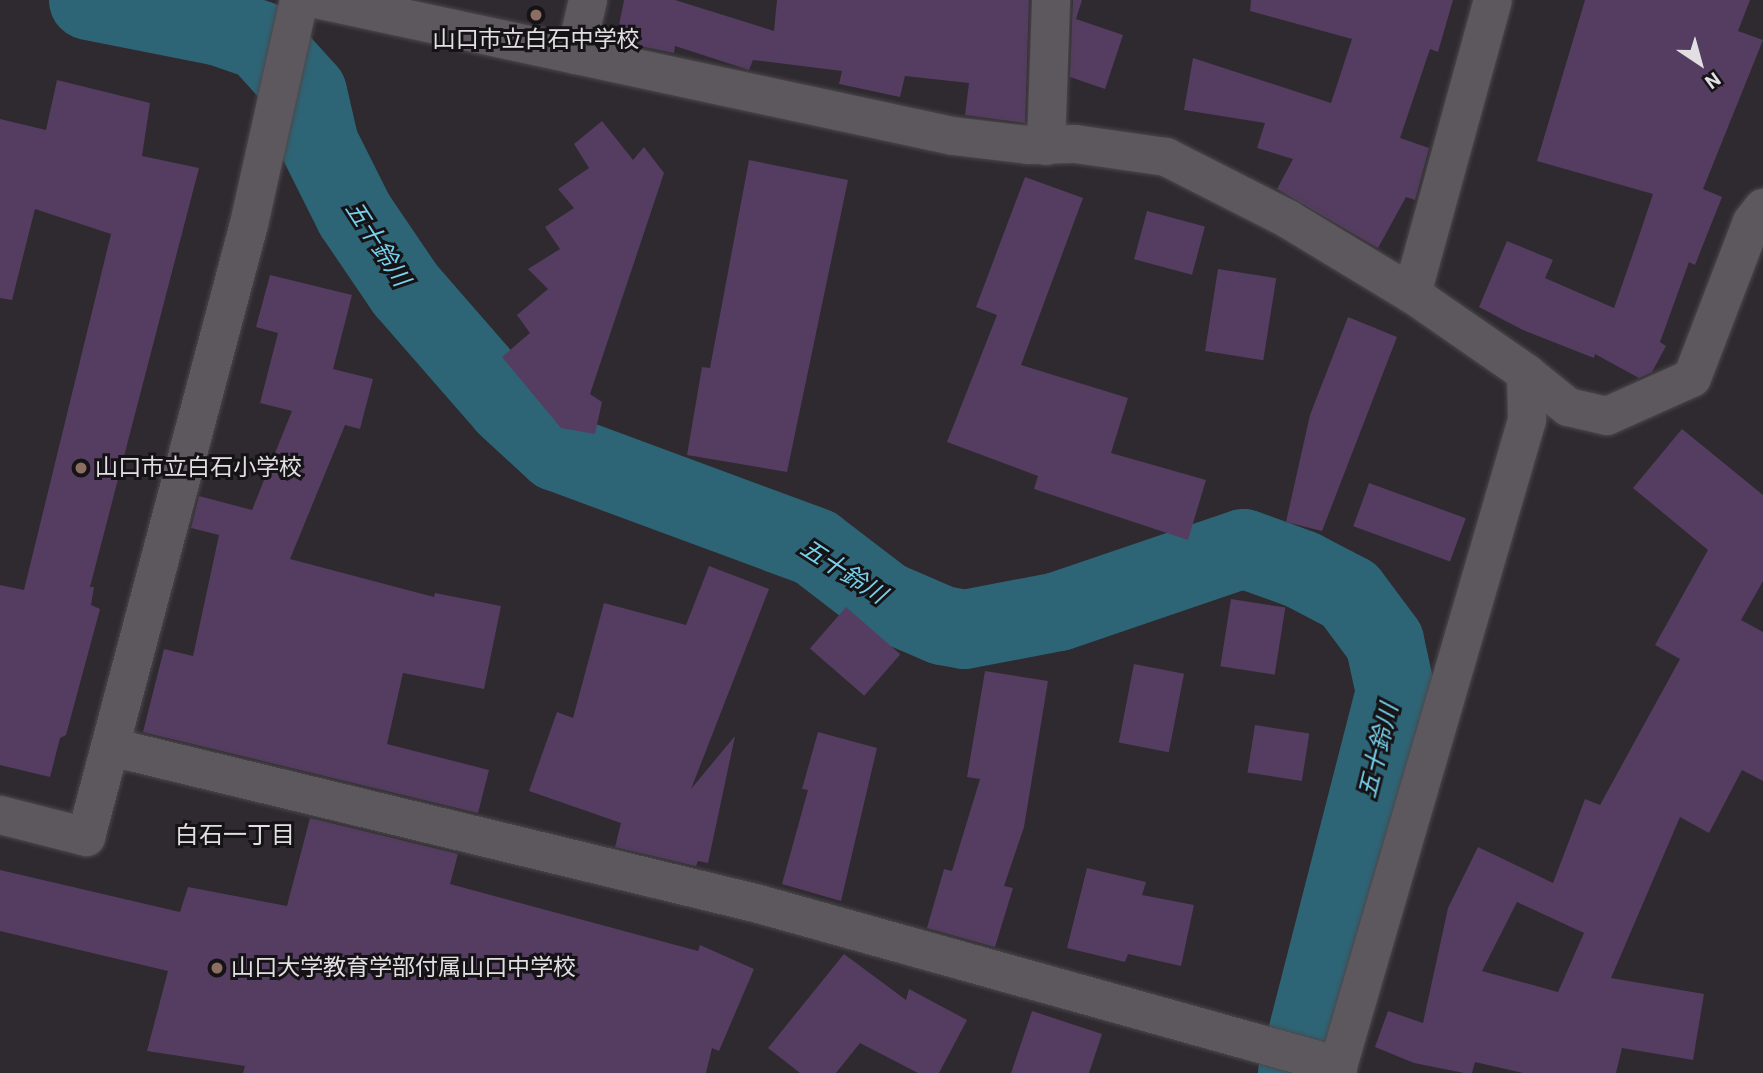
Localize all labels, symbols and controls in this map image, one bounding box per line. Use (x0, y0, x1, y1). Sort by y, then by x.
marker: 山口市立白石中学校 (528, 7, 544, 23)
place label: 山口市立白石中学校 (433, 26, 639, 54)
north arrow (1665, 28, 1735, 98)
text: N (1700, 67, 1725, 94)
water label: 五十鈴川 (339, 196, 415, 292)
place label: 山口市立白石小学校 (95, 454, 302, 482)
marker: 山口市立白石小学校 (73, 460, 89, 476)
water label: 五十鈴川 (795, 534, 891, 610)
water label: 五十鈴川 (1353, 701, 1405, 801)
district label: 白石一丁目 (175, 822, 295, 850)
place label: 山口大学教育学部付属山口中学校 (231, 954, 576, 982)
marker: 山口大学教育学部付属山口中学校 (209, 960, 225, 976)

